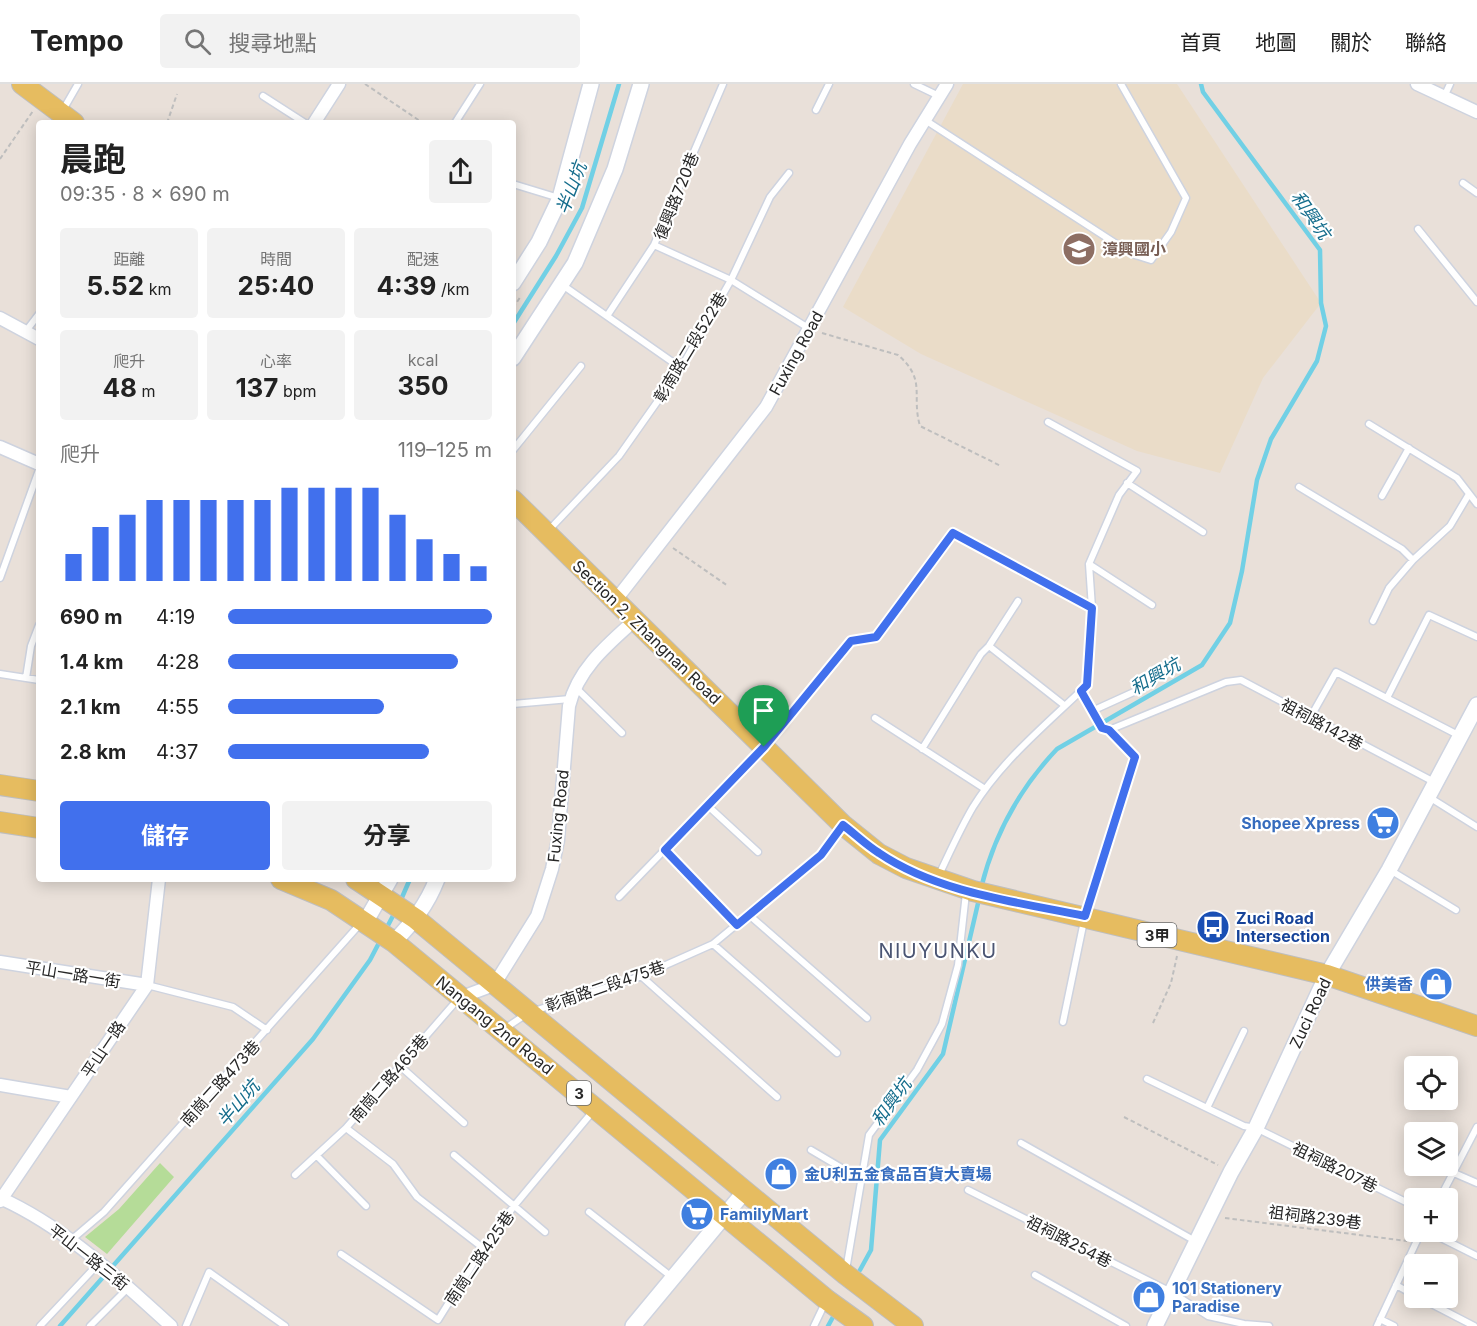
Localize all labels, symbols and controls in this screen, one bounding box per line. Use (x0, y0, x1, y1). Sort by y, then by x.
search box (160, 14, 580, 68)
text: Tempo (30, 24, 124, 58)
icon: search (181, 25, 214, 58)
text: 搜尋地點 (229, 30, 317, 56)
text: 首頁 (1180, 30, 1222, 55)
text: 地圖 (1255, 30, 1297, 55)
text: 關於 (1330, 30, 1372, 55)
text: 聯絡 (1405, 30, 1447, 55)
text: 晨跑 (60, 139, 126, 179)
button: share (429, 140, 492, 203)
street label: 復興路720巷 (649, 149, 703, 243)
water label: 半山坑 (552, 156, 592, 217)
text: 09:35 · 8 × 690 m (60, 182, 230, 206)
water label: 和興坑 (1287, 187, 1337, 246)
school or university icon: 漳興國小 (1061, 231, 1097, 267)
place label: 漳興國小 (1102, 239, 1166, 259)
text: 距離 (113, 249, 145, 269)
text: 時間 (260, 249, 292, 269)
text: 配速 (407, 249, 439, 269)
text: 5.52 (87, 270, 144, 301)
text: 25:40 (238, 270, 314, 301)
text: 4:39 (377, 270, 436, 301)
text: km (144, 279, 171, 299)
text: /km (436, 279, 470, 299)
street label: 彰南路二段522巷 (649, 288, 731, 406)
street label: Fuxing Road (765, 307, 827, 399)
text: kcal (408, 350, 438, 370)
text: 爬升 (113, 351, 145, 371)
text: 心率 (260, 351, 292, 371)
text: 350 (398, 370, 448, 401)
text: 48 (102, 372, 137, 403)
text: 137 (235, 372, 279, 403)
text: m (137, 381, 156, 401)
text: bpm (279, 381, 317, 401)
text: 119–125 m (398, 438, 492, 462)
text: 爬升 (60, 442, 100, 466)
street label: Section 2, Zhangnan Road (568, 556, 726, 708)
text: 690 m (60, 605, 122, 629)
text: 4:19 (156, 605, 195, 629)
text: 1.4 km (60, 650, 123, 674)
text: 4:28 (156, 650, 199, 674)
water label: 和興坑 (1126, 652, 1186, 699)
pin (738, 685, 789, 747)
icon: arrive (747, 694, 780, 727)
street label: 祖祠路142巷 (1277, 694, 1367, 754)
text: 2.1 km (60, 695, 121, 719)
text: 4:55 (156, 695, 199, 719)
text: 2.8 km (60, 740, 126, 764)
text: 4:37 (156, 740, 198, 764)
street label: Fuxing Road (543, 769, 573, 863)
button: 儲存 (60, 801, 270, 870)
button: 分享 (282, 801, 492, 870)
supermarket icon: Shopee Xpress (1365, 805, 1401, 841)
place label: Shopee Xpress (1241, 813, 1360, 833)
place label: Zuci Road Intersection (1236, 908, 1330, 946)
bus stop icon: Zuci Road Intersection (1195, 909, 1231, 945)
road number: 3甲 (1138, 923, 1176, 947)
district label: NIUYUNKU (878, 939, 998, 963)
street label: 彰南路二段475巷 (543, 956, 667, 1016)
street label: 平山一路一街 (24, 957, 122, 991)
shop icon: 供美香 (1418, 966, 1454, 1002)
street label: Nangang 2nd Road (432, 972, 558, 1078)
street label: Zuci Road (1285, 974, 1335, 1052)
place label: 供美香 (1365, 974, 1413, 994)
street label: 平山一路 (77, 1017, 129, 1081)
street label: 南崗二路465巷 (345, 1030, 433, 1126)
street label: 南崗二路473巷 (176, 1036, 264, 1130)
map controls (1404, 1056, 1458, 1308)
button: locate (1404, 1056, 1458, 1110)
water label: 和興坑 (867, 1072, 917, 1130)
water label: 半山坑 (212, 1073, 266, 1130)
road number: 3 (567, 1081, 591, 1105)
button: layers (1404, 1122, 1458, 1176)
street label: 祖祠路207巷 (1289, 1138, 1381, 1196)
shop icon: 金U利五金食品百貨大賣場 (763, 1156, 799, 1192)
place label: 金U利五金食品百貨大賣場 (804, 1164, 992, 1184)
button: + (1404, 1188, 1458, 1242)
supermarket icon: FamilyMart (679, 1196, 715, 1232)
street label: 祖祠路239巷 (1267, 1201, 1363, 1233)
place label: FamilyMart (720, 1204, 809, 1224)
street label: 南崗二路425巷 (440, 1207, 518, 1309)
street label: 祖祠路254巷 (1023, 1211, 1115, 1271)
street label: 平山一路三街 (45, 1220, 133, 1294)
button: − (1404, 1254, 1458, 1308)
place label: 101 Stationery Paradise (1172, 1278, 1282, 1316)
shop icon: 101 Stationery Paradise (1131, 1279, 1167, 1315)

